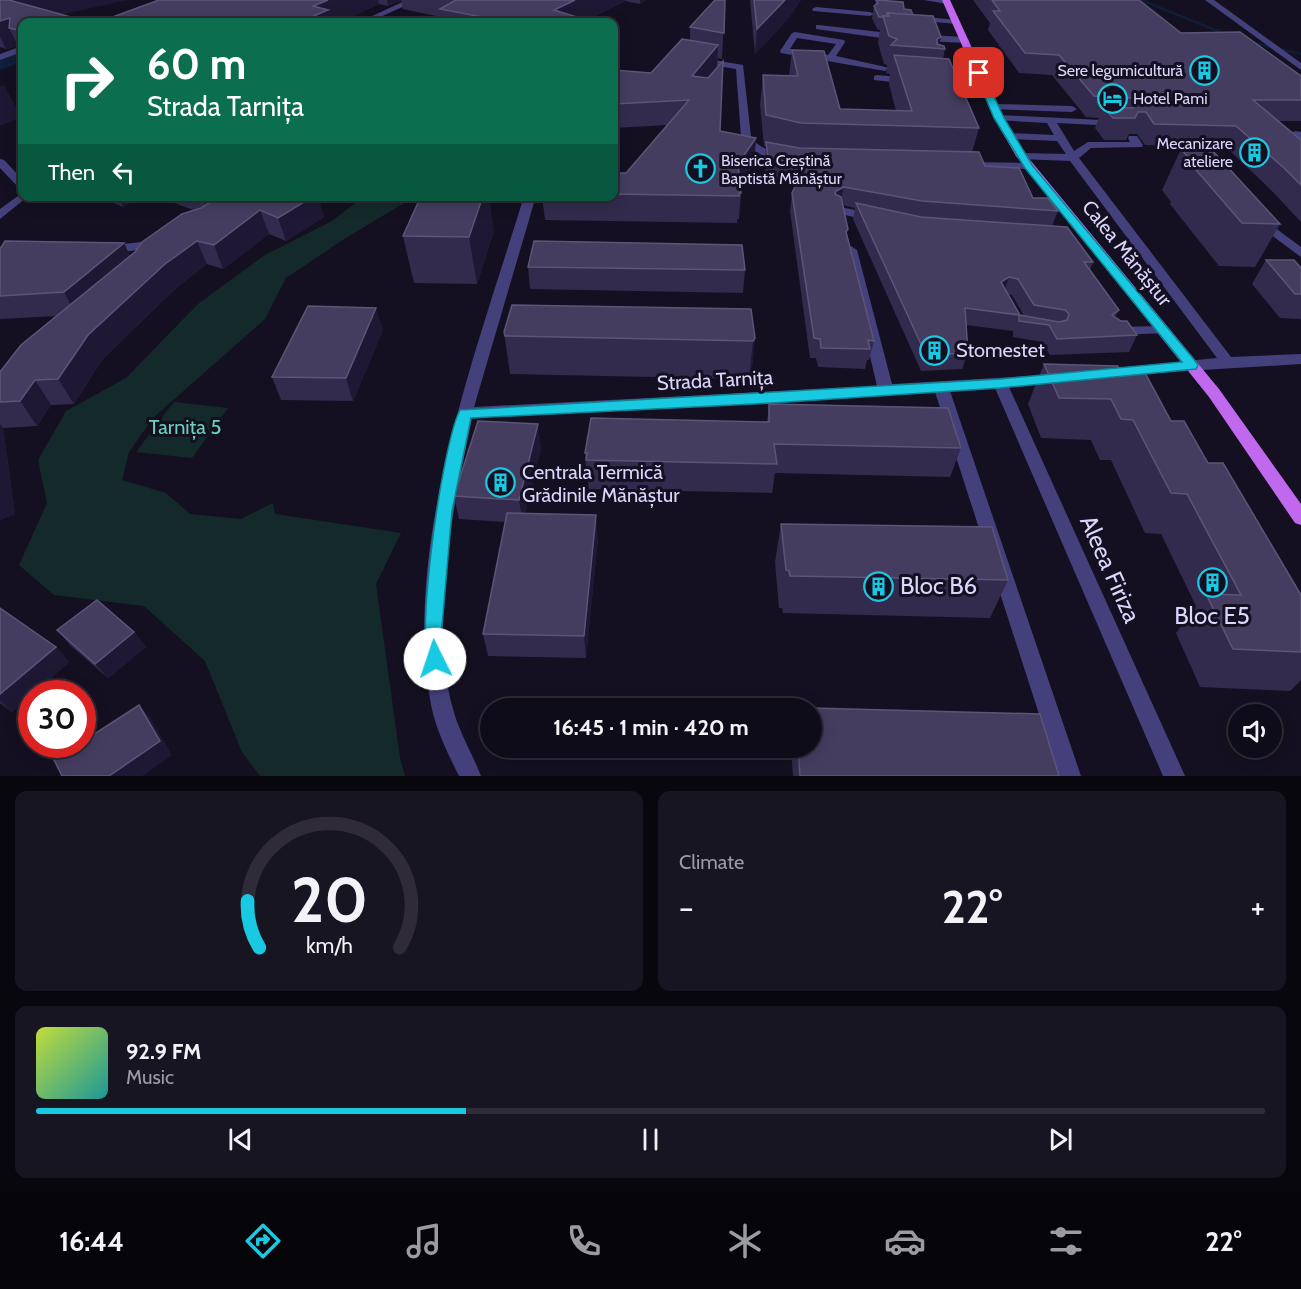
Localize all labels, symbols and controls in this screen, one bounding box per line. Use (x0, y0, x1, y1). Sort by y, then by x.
text: 60 m (147, 38, 246, 90)
icon: right (48, 42, 126, 120)
pin (953, 47, 1004, 98)
building icon: Sere legumicultură (1188, 54, 1220, 86)
icon: arrive (962, 56, 995, 89)
place label: Sere legumicultură (1057, 61, 1183, 80)
hotel icon: Hotel Pami (1096, 82, 1128, 114)
place label: Hotel Pami (1133, 89, 1208, 108)
text: Strada Tarnița (147, 90, 304, 123)
place label: Mecanizare ateliere (1156, 134, 1233, 171)
building icon: Mecanizare ateliere (1238, 136, 1270, 168)
place label: Biserica Creștină Baptistă Mănăștur (721, 151, 843, 189)
church icon: Biserica Creștină Baptistă Mănăștur (684, 153, 716, 185)
icon: left (107, 156, 140, 189)
text: Then (48, 159, 95, 186)
street label: Calea Mănăștur (1076, 195, 1177, 312)
building icon: Stomestet (919, 334, 951, 366)
place label: Stomestet (956, 338, 1045, 362)
street label: Strada Tarnița (656, 365, 774, 396)
park label: Tarnița 5 (149, 415, 221, 440)
place label: Centrala Termică Grădinile Mănăștur (522, 460, 680, 508)
building icon: Centrala Termică Grădinile Mănăștur (485, 467, 517, 499)
street label: Aleea Firiza (1074, 511, 1147, 627)
building icon: Bloc E5 (1196, 567, 1228, 599)
building icon: Bloc B6 (863, 570, 895, 602)
place label: Bloc B6 (900, 571, 977, 600)
place label: Bloc E5 (1174, 601, 1250, 630)
position arrow (403, 627, 467, 691)
speed limit sign: 30 (18, 680, 96, 758)
map controls (1228, 704, 1282, 758)
button: sound (1228, 704, 1282, 758)
text: 16:45 · 1 min · 420 m (553, 714, 749, 741)
text: Climate (679, 850, 744, 874)
text: 20 (290, 862, 368, 938)
text: 22° (942, 880, 1002, 934)
text: − (679, 887, 694, 927)
text: + (1250, 887, 1265, 927)
text: km/h (306, 932, 352, 958)
text: 92.9 FM (126, 1038, 201, 1065)
text: Music (126, 1065, 174, 1089)
icon: previous (224, 1123, 257, 1156)
icon: pause (634, 1123, 667, 1156)
icon: next (1044, 1123, 1077, 1156)
icon: directions (242, 1220, 284, 1262)
icon: music (403, 1220, 445, 1262)
icon: phone (563, 1220, 605, 1262)
icon: climate (724, 1220, 766, 1262)
icon: car (884, 1220, 926, 1262)
icon: filters (1045, 1220, 1087, 1262)
text: 16:44 (59, 1225, 124, 1258)
text: 22° (1205, 1225, 1242, 1258)

